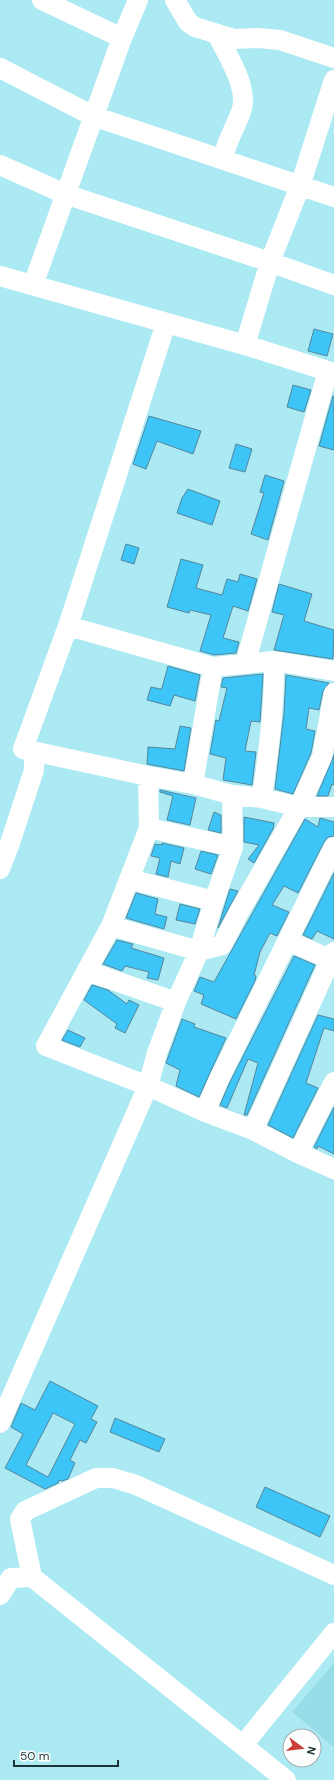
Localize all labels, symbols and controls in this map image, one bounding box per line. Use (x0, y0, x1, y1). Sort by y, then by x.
north arrow (282, 1728, 322, 1768)
scale bar (14, 1742, 118, 1768)
text: N (304, 1745, 319, 1756)
text: 50 m (20, 1748, 49, 1764)

